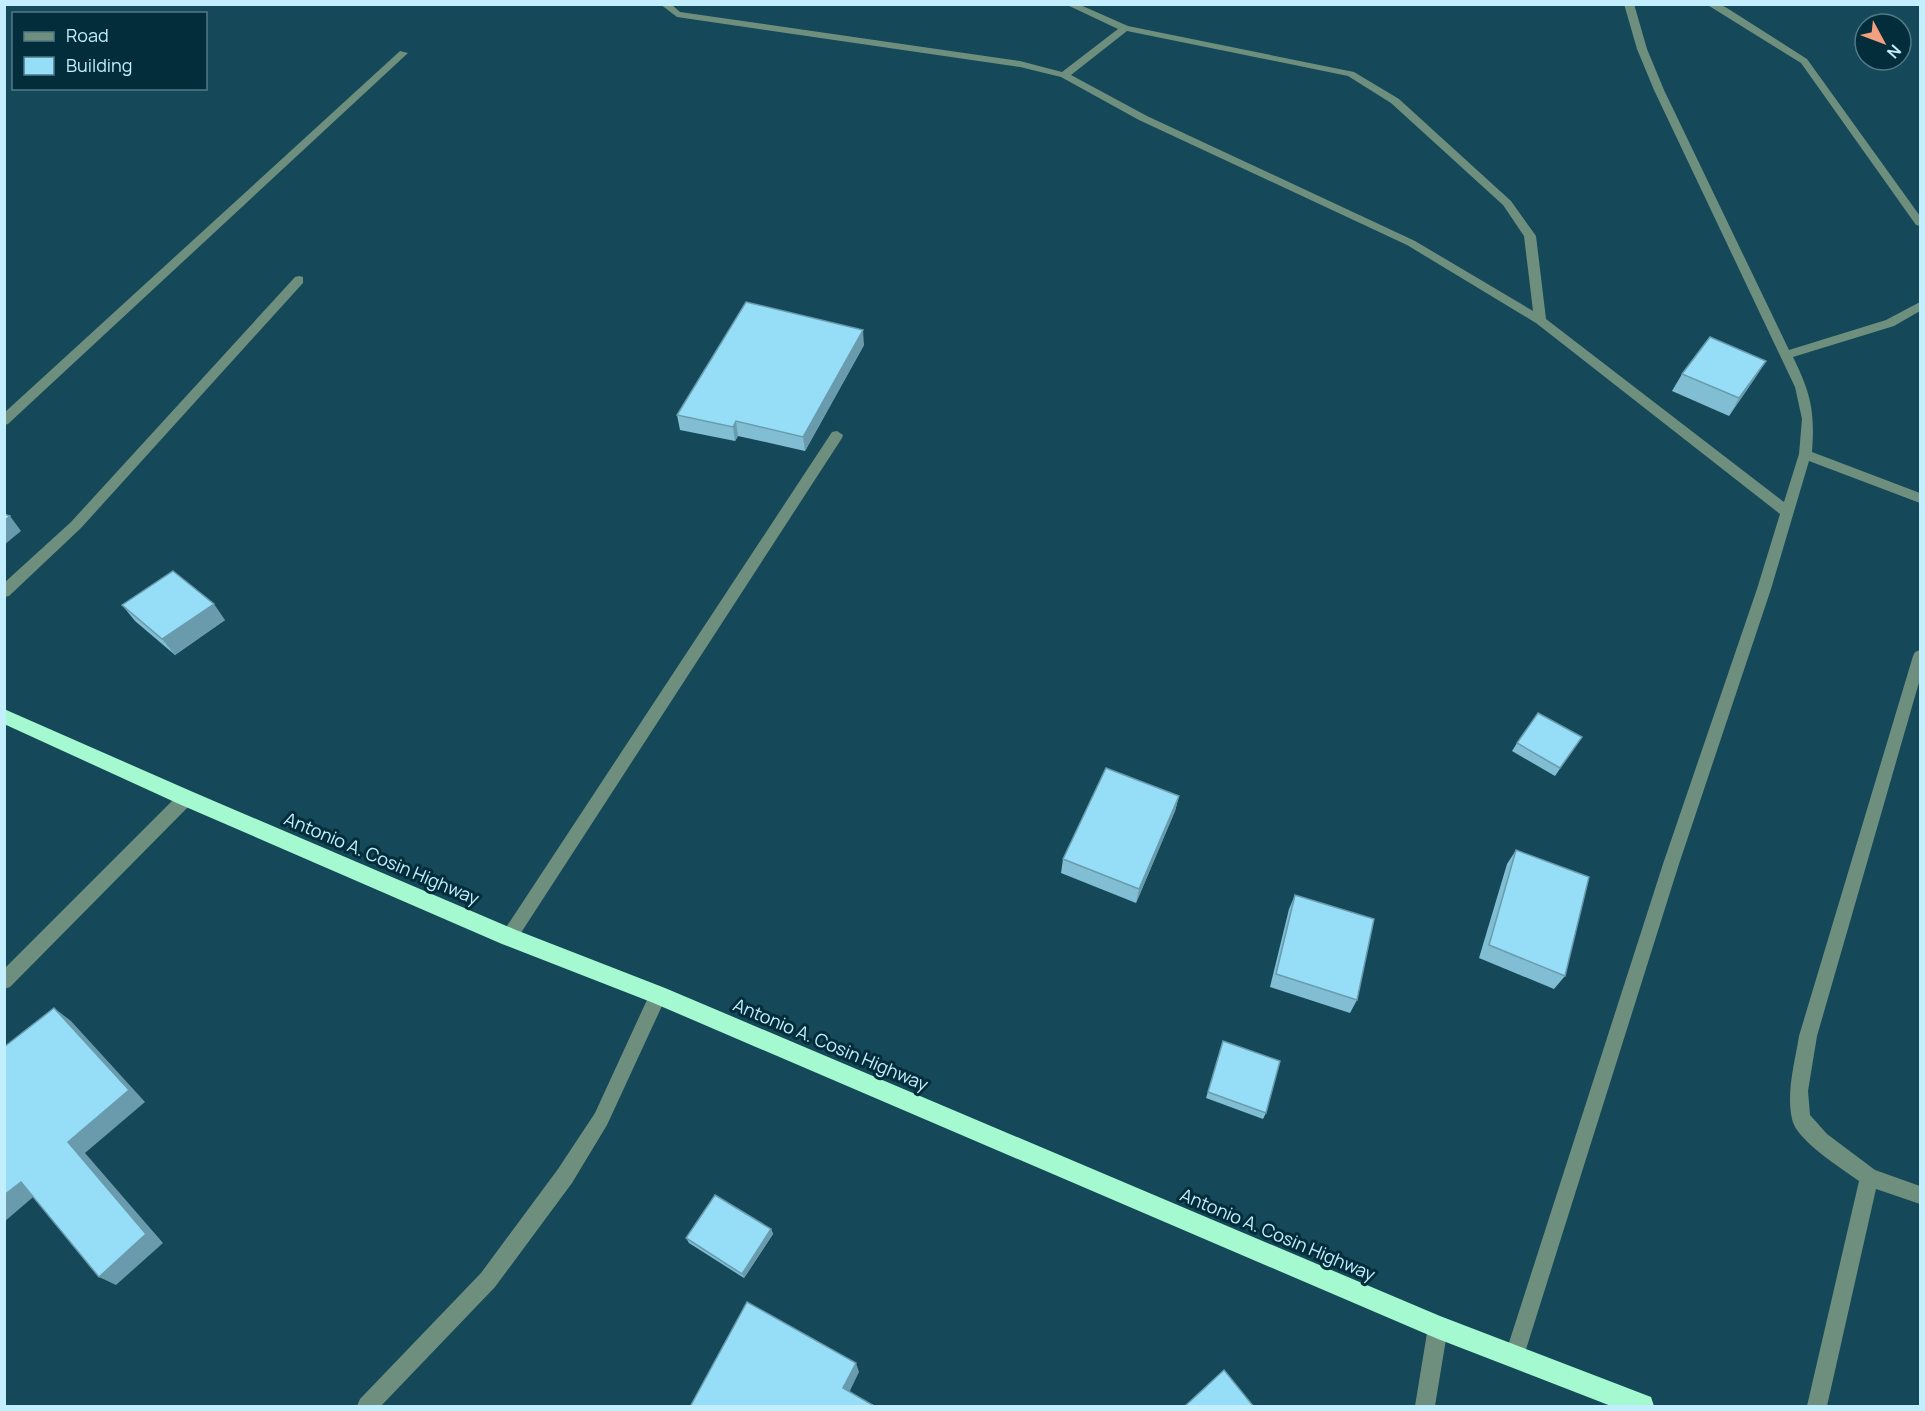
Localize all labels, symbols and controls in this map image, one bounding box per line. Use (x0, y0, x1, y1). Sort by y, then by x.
legend (12, 12, 207, 90)
north arrow (1853, 12, 1913, 72)
text: Road (66, 23, 109, 47)
text: N (1882, 40, 1906, 63)
text: Building (66, 53, 132, 77)
street label: Antonio A. Cosin Highway (281, 806, 484, 910)
street label: Antonio A. Cosin Highway (730, 992, 933, 1096)
street label: Antonio A. Cosin Highway (1177, 1182, 1380, 1286)

